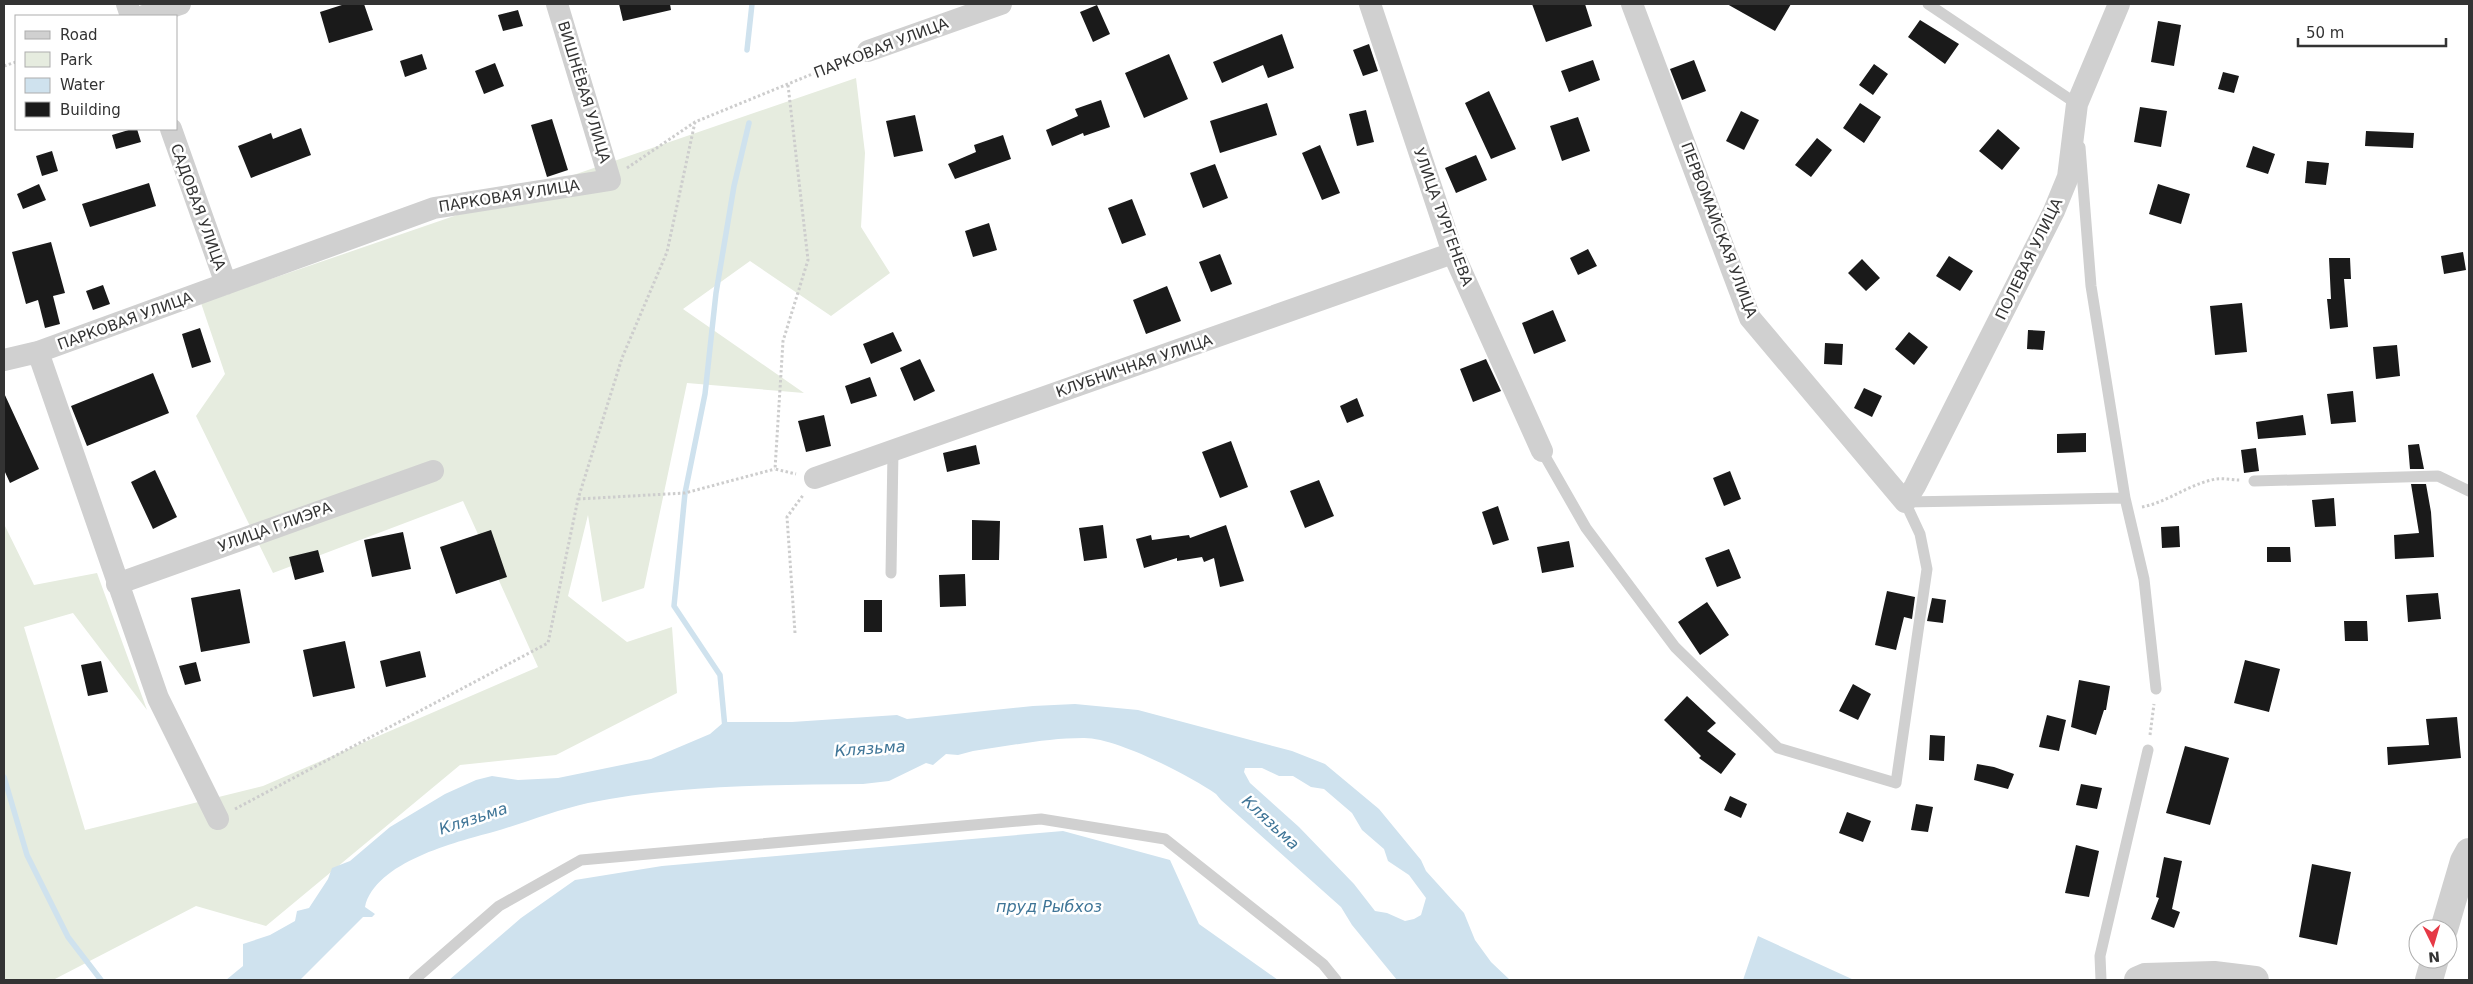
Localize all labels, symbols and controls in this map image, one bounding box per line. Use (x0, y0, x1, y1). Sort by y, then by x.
street label: ПАРКОВАЯ УЛИЦА (811, 14, 951, 82)
legend (15, 15, 178, 130)
scale bar (2298, 15, 2446, 47)
street label: ВИШНЁВАЯ УЛИЦА (554, 18, 615, 166)
text: 50 m (2306, 24, 2344, 42)
text: Road (60, 26, 98, 44)
text: Park (60, 51, 93, 69)
text: Water (60, 76, 105, 94)
text: Building (60, 101, 121, 119)
street label: ПЕРВОМАЙСКАЯ УЛИЦА (1677, 139, 1762, 321)
street label: САДОВАЯ УЛИЦА (167, 141, 230, 274)
street label: УЛИЦА ТУРГЕНЕВА (1410, 146, 1477, 289)
street label: ПАРКОВАЯ УЛИЦА (437, 176, 581, 216)
street label: ПОЛЕВАЯ УЛИЦА (1992, 195, 2067, 323)
street label: ПАРКОВАЯ УЛИЦА (55, 288, 196, 354)
street label: КЛУБНИЧНАЯ УЛИЦА (1053, 330, 1215, 401)
street label: УЛИЦА ГЛИЭРА (216, 498, 335, 556)
water label: Клязьма (834, 737, 906, 760)
water label: Клязьма (1238, 791, 1303, 854)
water label: Клязьма (436, 798, 510, 838)
water label: пруд Рыбхоз (996, 897, 1102, 916)
north arrow (2408, 919, 2458, 969)
text: N (2428, 948, 2441, 965)

